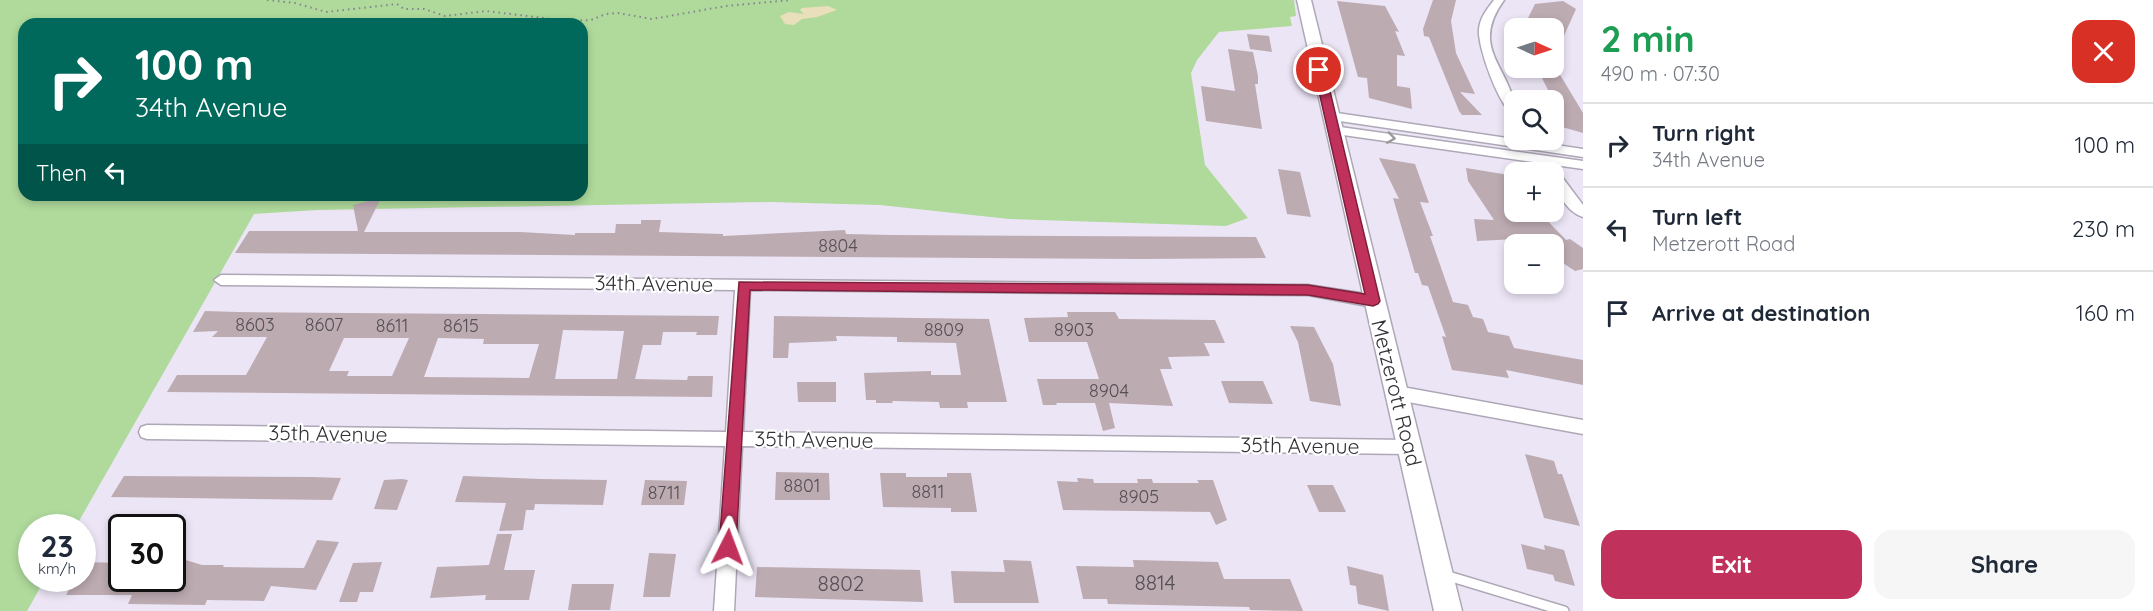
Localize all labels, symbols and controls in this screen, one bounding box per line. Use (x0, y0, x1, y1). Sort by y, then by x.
text: 2 min (1601, 16, 1695, 61)
north arrow (1504, 18, 1564, 78)
map controls (1504, 18, 1564, 294)
button: close (2072, 20, 2135, 83)
text: 100 m (135, 38, 253, 91)
icon: right (36, 42, 114, 120)
pin (1293, 44, 1344, 95)
icon: arrive (1302, 53, 1335, 86)
text: 490 m · 07:30 (1601, 61, 1720, 86)
text: 34th Avenue (135, 90, 288, 124)
button: search (1504, 90, 1564, 150)
text: Turn right (1652, 119, 1756, 147)
icon: right (1601, 129, 1634, 162)
one-way arrow (1387, 131, 1396, 143)
text: 100 m (2075, 131, 2135, 159)
text: 34th Avenue (1652, 147, 1765, 172)
icon: left (99, 156, 132, 189)
text: Then (36, 159, 87, 187)
button: + (1504, 162, 1564, 222)
text: Turn left (1652, 203, 1742, 231)
icon: left (1601, 213, 1634, 246)
text: 230 m (2072, 215, 2135, 243)
text: Metzerott Road (1652, 231, 1795, 256)
house number: 8804 (818, 234, 858, 257)
button: − (1504, 234, 1564, 294)
street label: 34th Avenue (594, 269, 714, 297)
icon: arrive (1601, 297, 1634, 330)
text: Arrive at destination (1652, 299, 1870, 327)
text: 160 m (2076, 299, 2135, 327)
house number: 8603 (235, 313, 275, 336)
house number: 8607 (305, 313, 343, 336)
house number: 8611 (376, 314, 408, 337)
house number: 8615 (443, 314, 479, 337)
street label: Metzerott Road (1366, 317, 1428, 469)
house number: 8809 (924, 318, 964, 341)
house number: 8903 (1054, 318, 1094, 341)
house number: 8904 (1089, 379, 1129, 402)
street label: 35th Avenue (268, 419, 388, 447)
street label: 35th Avenue (754, 425, 874, 453)
street label: 35th Avenue (1240, 431, 1360, 459)
house number: 8801 (784, 474, 820, 497)
house number: 8811 (912, 480, 944, 503)
house number: 8711 (648, 481, 680, 504)
house number: 8905 (1119, 485, 1159, 508)
speed limit sign: 30 (108, 514, 186, 592)
position arrow (696, 515, 760, 579)
text: 23 (40, 527, 74, 565)
button: Exit (1601, 530, 1862, 599)
button: Share (1874, 530, 2135, 599)
text: km/h (38, 559, 76, 578)
house number: 8814 (1134, 569, 1176, 595)
house number: 8802 (818, 570, 864, 596)

